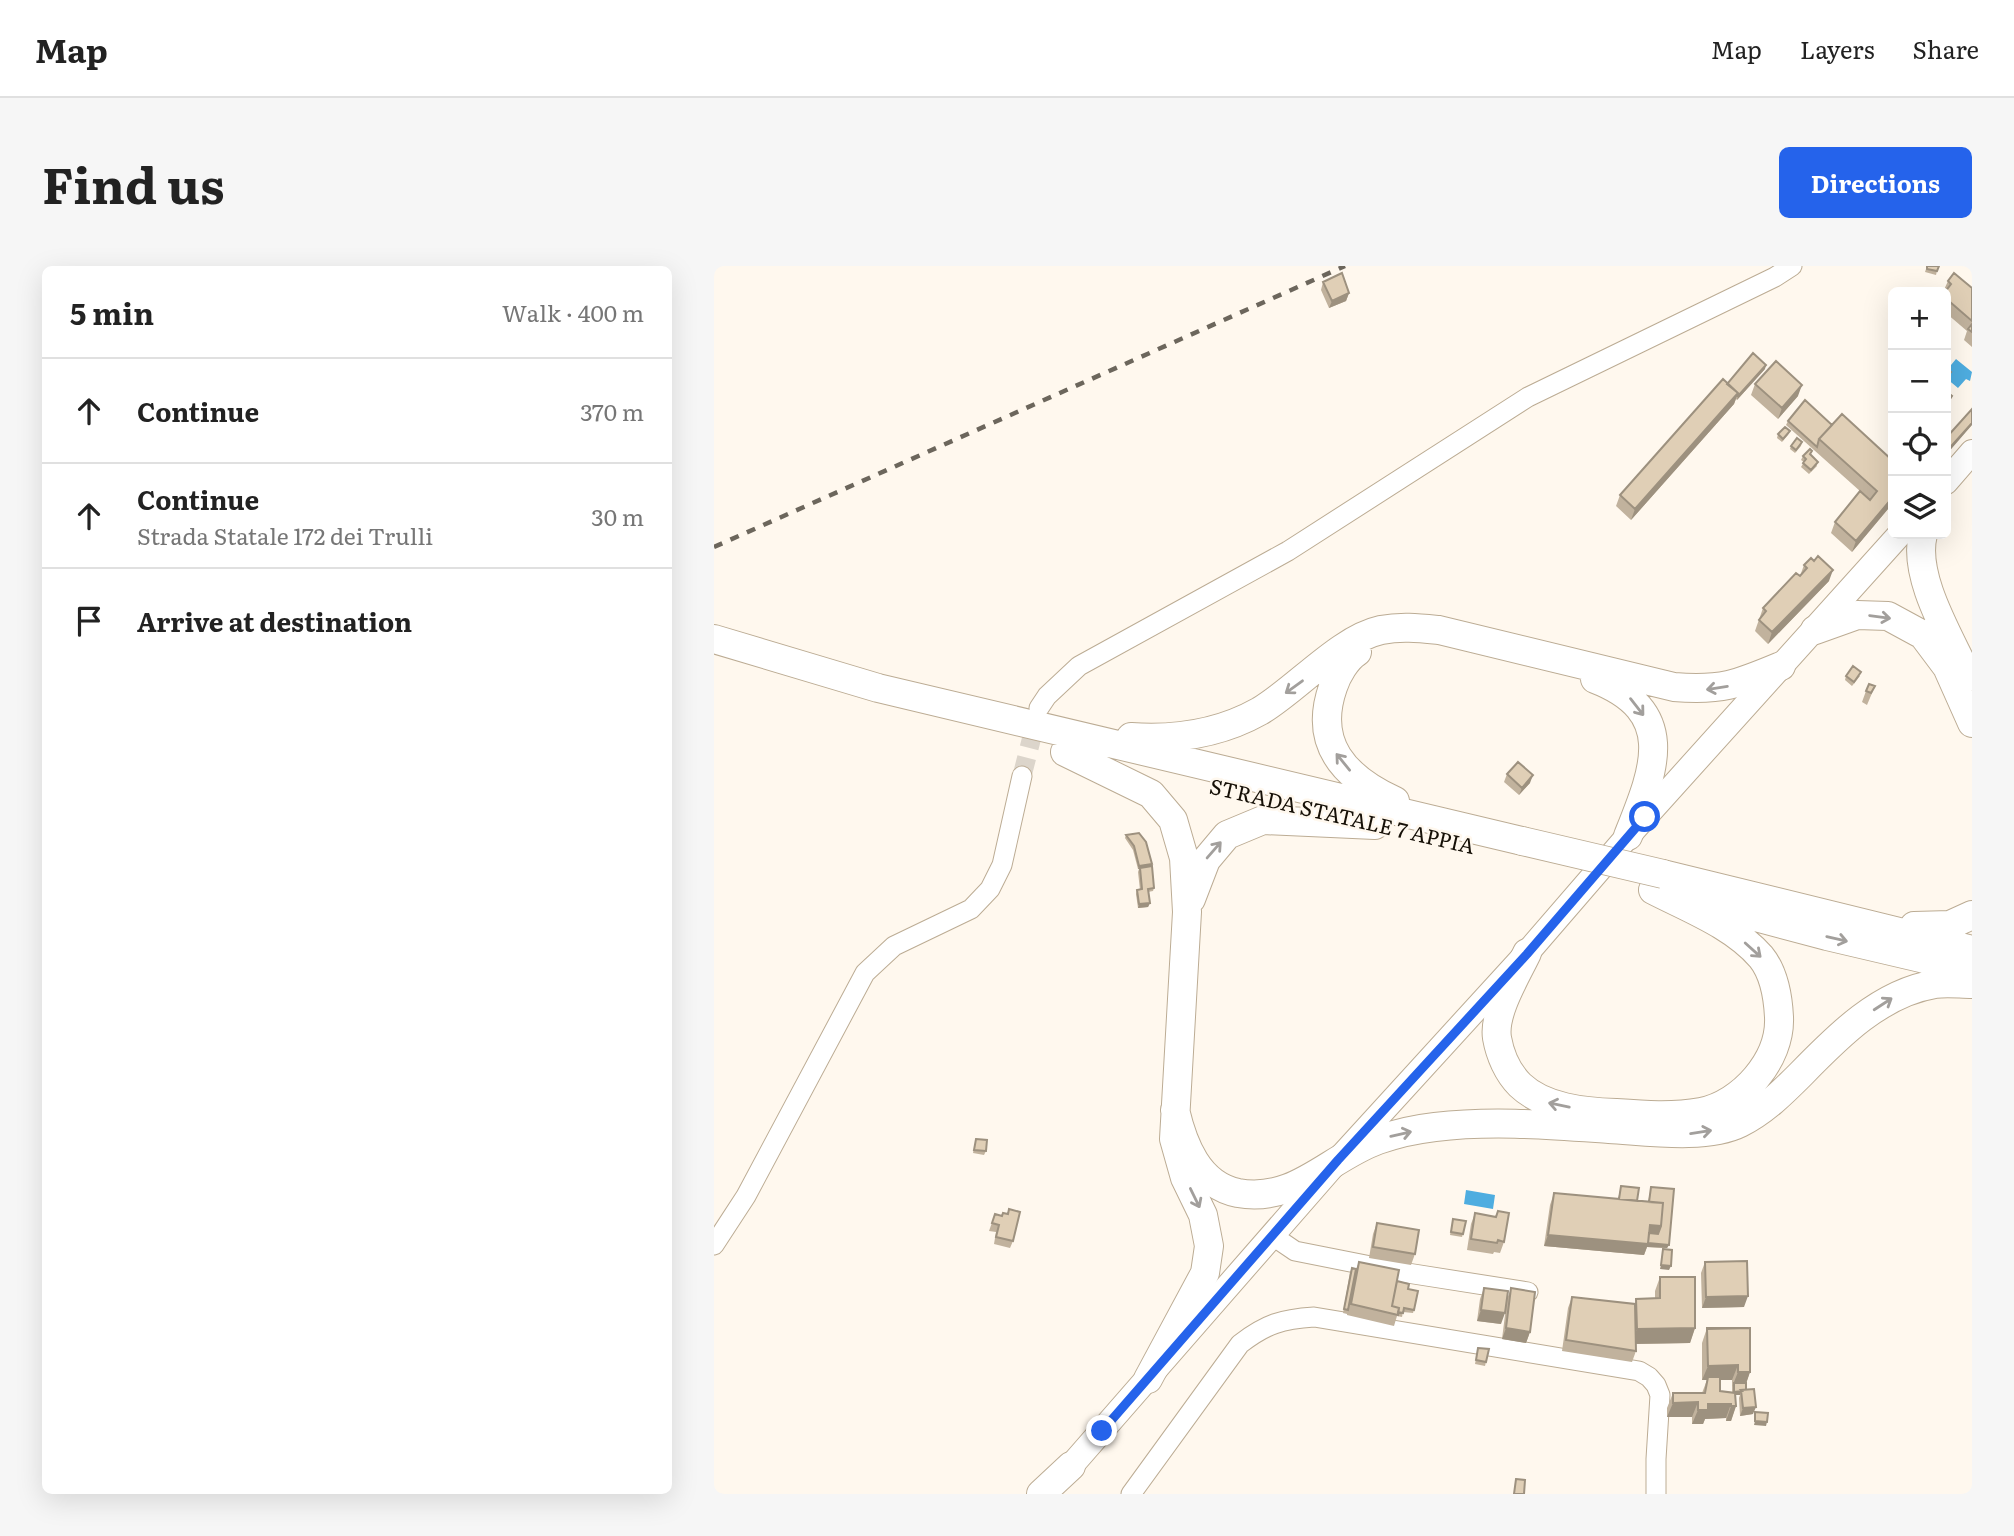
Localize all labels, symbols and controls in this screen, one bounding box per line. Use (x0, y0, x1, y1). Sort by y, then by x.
text: Map (35, 24, 108, 73)
text: Map (1711, 31, 1762, 66)
text: Layers (1800, 31, 1874, 66)
text: Share (1912, 31, 1979, 66)
text: Find us (42, 146, 225, 219)
button: Directions (1779, 147, 1972, 218)
map controls (1888, 287, 1951, 539)
button: + (1888, 287, 1951, 350)
text: 5 min (70, 290, 154, 334)
text: Walk · 400 m (502, 295, 644, 329)
button: − (1888, 350, 1951, 413)
text: Continue (137, 391, 259, 430)
icon: ahead (70, 392, 108, 430)
text: 370 m (580, 394, 644, 428)
button: locate (1888, 413, 1951, 476)
button: layers (1888, 476, 1951, 539)
text: Continue (137, 479, 259, 518)
icon: ahead (70, 497, 108, 535)
text: 30 m (591, 499, 644, 533)
text: Strada Statale 172 dei Trulli (137, 518, 433, 552)
text: Arrive at destination (137, 601, 412, 640)
icon: arrive (70, 602, 108, 640)
one-way arrow (1868, 610, 1891, 623)
one-way arrow (1285, 680, 1304, 694)
one-way arrow (1706, 682, 1729, 695)
one-way arrow (1629, 698, 1644, 716)
one-way arrow (1336, 754, 1351, 772)
street label: STRADA STATALE 7 APPIA (1207, 769, 1479, 860)
route start (1629, 801, 1660, 832)
one-way arrow (1206, 841, 1222, 859)
one-way arrow (1826, 933, 1848, 946)
one-way arrow (1744, 942, 1762, 958)
one-way arrow (1873, 997, 1892, 1011)
one-way arrow (1548, 1097, 1571, 1111)
one-way arrow (1689, 1125, 1712, 1138)
one-way arrow (1389, 1127, 1412, 1141)
one-way arrow (1188, 1187, 1202, 1208)
route end (1086, 1415, 1117, 1446)

